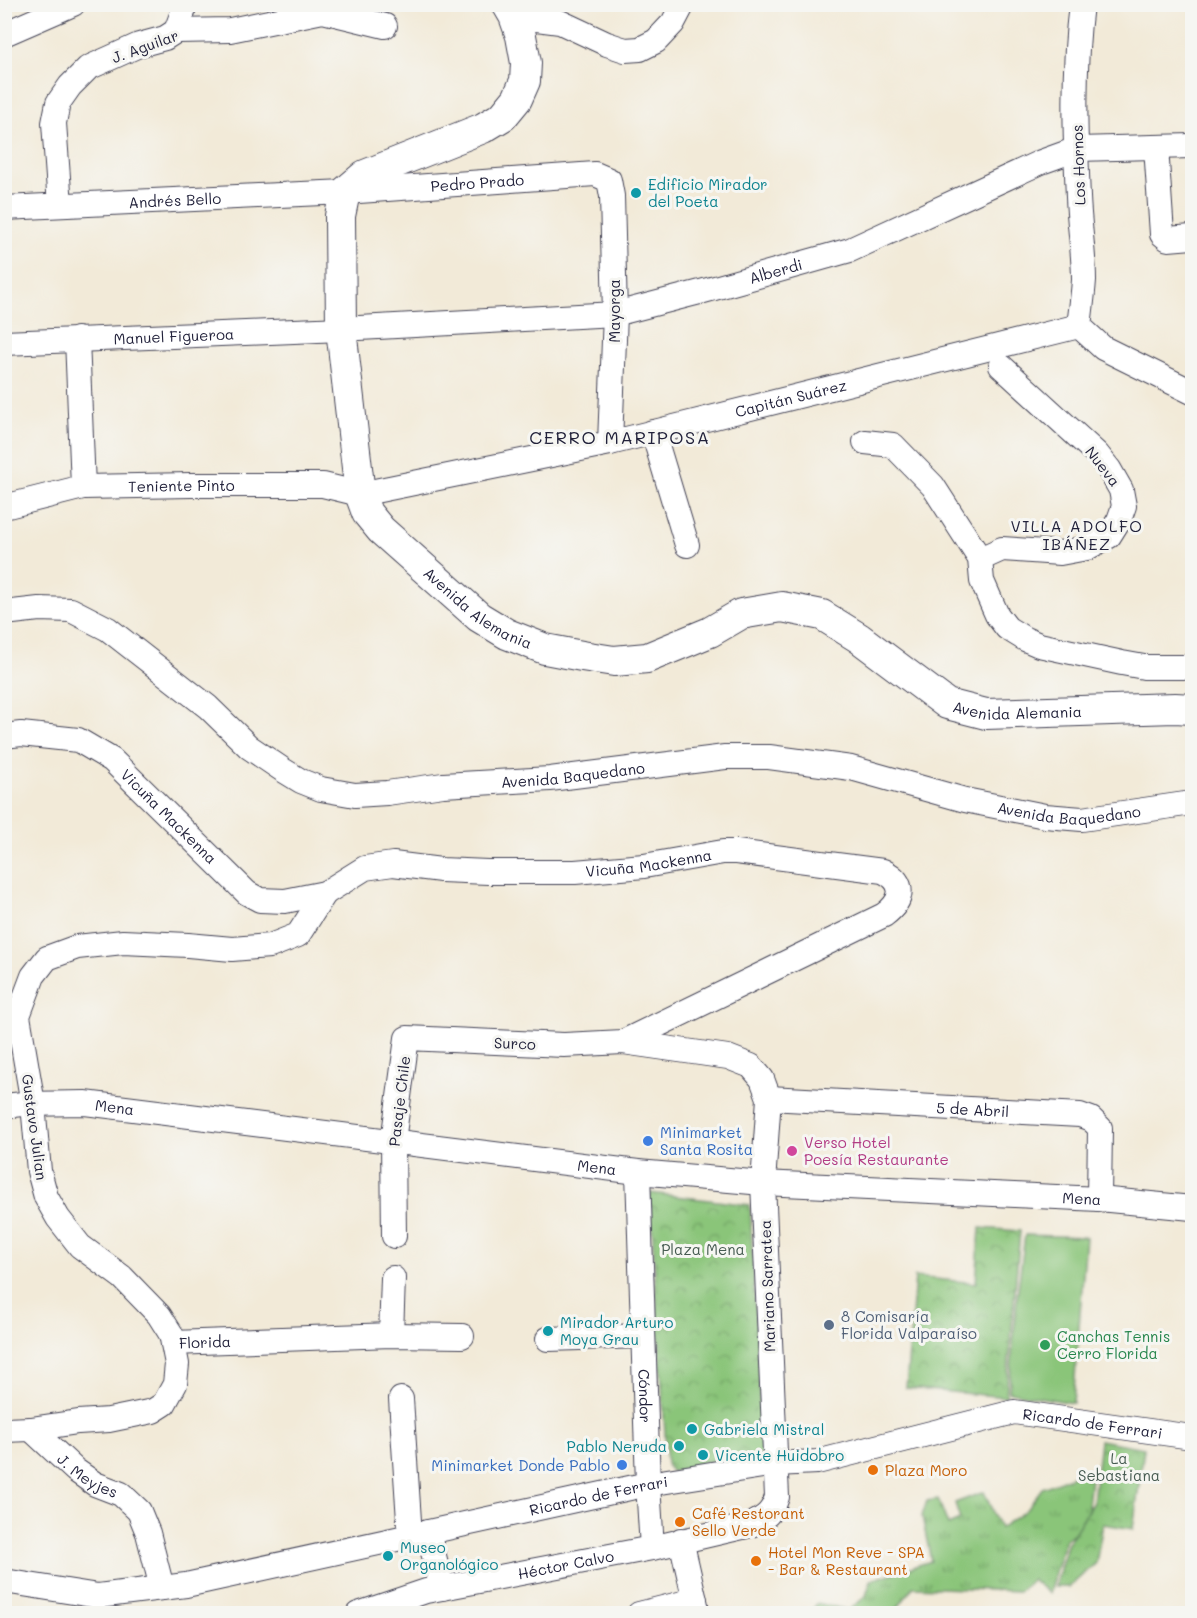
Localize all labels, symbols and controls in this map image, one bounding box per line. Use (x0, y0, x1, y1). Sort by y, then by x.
street label: J. Aguilar (109, 25, 181, 67)
street label: Los Hornos (1067, 124, 1089, 206)
street label: Pedro Prado (430, 169, 525, 196)
place label: Edificio Mirador del Poeta (648, 174, 768, 211)
marker: Edificio Mirador del Poeta (629, 186, 643, 200)
street label: Andrés Bello (128, 188, 222, 212)
street label: Alberdi (747, 254, 805, 288)
street label: Mayorga (604, 279, 624, 343)
street label: Manuel Figueroa (113, 323, 235, 348)
street label: Capitán Suárez (733, 374, 849, 421)
district label: CERRO MARIPOSA (529, 425, 711, 449)
street label: Nueva (1081, 442, 1125, 490)
street label: Teniente Pinto (128, 475, 235, 496)
district label: VILLA ADOLFO IBÁÑEZ (1010, 515, 1144, 554)
street label: Avenida Alemania (419, 563, 535, 653)
street label: Avenida Alemania (951, 696, 1082, 724)
street label: Avenida Baquedano (500, 757, 646, 792)
street label: Vicuña Mackenna (117, 764, 221, 868)
street label: Avenida Baquedano (996, 797, 1142, 829)
street label: Vicuña Mackenna (585, 844, 713, 881)
street label: Surco (494, 1032, 536, 1054)
street label: Pasaje Chile (384, 1055, 414, 1147)
street label: Gustavo Julian (18, 1073, 52, 1181)
street label: Mena (94, 1094, 135, 1119)
street label: 5 de Abril (936, 1097, 1010, 1121)
place label: Minimarket Santa Rosita (660, 1122, 753, 1159)
place label: Verso Hotel Poesía Restaurante (804, 1132, 949, 1169)
marker: Minimarket Santa Rosita (641, 1134, 655, 1148)
marker: Verso Hotel Poesía Restaurante (785, 1144, 799, 1158)
street label: Mena (576, 1155, 617, 1179)
street label: Mena (1062, 1187, 1102, 1209)
street label: Mariano Sarratea (755, 1220, 779, 1352)
park label: Plaza Mena (661, 1239, 745, 1259)
place label: 8 Comisaría Florida Valparaíso (841, 1306, 977, 1343)
place label: Mirador Arturo Moya Grau (560, 1312, 673, 1349)
marker: 8 Comisaría Florida Valparaíso (822, 1318, 836, 1332)
marker: Mirador Arturo Moya Grau (541, 1324, 555, 1338)
place label: Canchas Tennis Cerro Florida (1057, 1326, 1170, 1363)
street label: Florida (179, 1331, 231, 1353)
marker: Canchas Tennis Cerro Florida (1038, 1338, 1052, 1352)
street label: Cóndor (634, 1369, 656, 1423)
street label: Ricardo de Ferrari (1021, 1403, 1164, 1443)
place label: Gabriela Mistral (704, 1419, 824, 1439)
marker: Gabriela Mistral (685, 1422, 699, 1436)
place label: Pablo Neruda (567, 1436, 667, 1456)
marker: Pablo Neruda (672, 1439, 686, 1453)
place label: Vicente Huidobro (715, 1445, 844, 1465)
marker: Vicente Huidobro (696, 1448, 710, 1462)
park label: La Sebastiana (1078, 1448, 1160, 1485)
street label: J. Meyjes (53, 1449, 121, 1502)
place label: Minimarket Donde Pablo (431, 1455, 610, 1475)
marker: Minimarket Donde Pablo (615, 1458, 629, 1472)
place label: Plaza Moro (885, 1460, 967, 1480)
marker: Plaza Moro (866, 1463, 880, 1477)
street label: Ricardo de Ferrari (527, 1471, 669, 1520)
place label: Café Restorant Sello Verde (692, 1503, 805, 1540)
marker: Café Restorant Sello Verde (673, 1515, 687, 1529)
place label: Museo Organológico (400, 1537, 498, 1574)
place label: Hotel Mon Reve - SPA - Bar & Restaurant (768, 1542, 925, 1579)
street label: Héctor Calvo (516, 1545, 615, 1583)
marker: Museo Organológico (381, 1549, 395, 1563)
marker: Hotel Mon Reve - SPA - Bar & Restaurant (749, 1554, 763, 1568)

